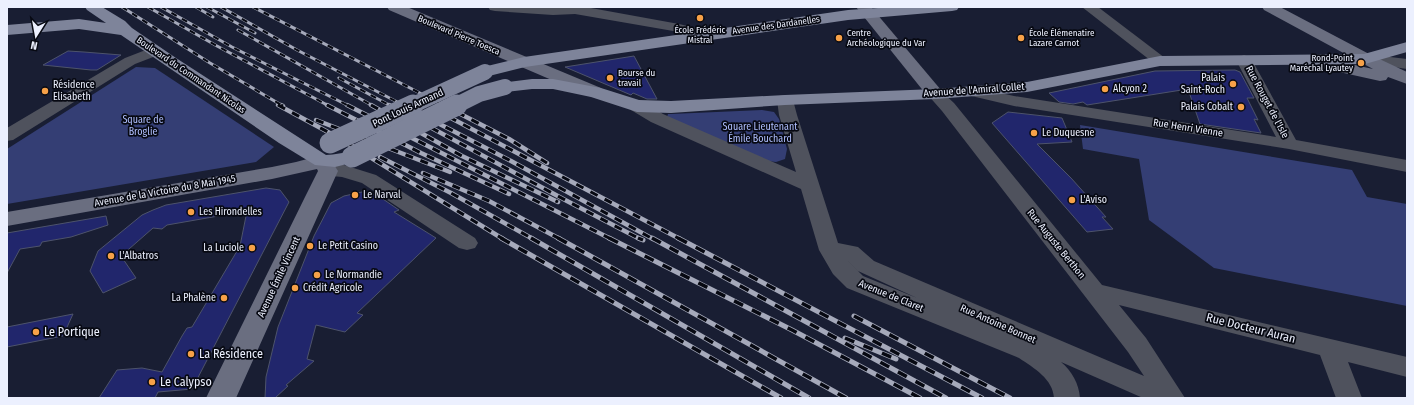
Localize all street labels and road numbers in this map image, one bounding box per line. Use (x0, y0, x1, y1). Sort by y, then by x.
street label: Boulevard Pierre Toesca (416, 13, 502, 57)
street label: Avenue des Dardanelles (732, 14, 821, 36)
street label: Boulevard du Commandant Nicolas (135, 35, 247, 115)
street label: Rue Rouget de l'Isle (1243, 64, 1291, 140)
street label: Avenue de l'Amiral Collet (923, 80, 1026, 100)
street label: Pont Louis Armand (371, 86, 445, 130)
street label: Rue Henri Vienne (1152, 117, 1224, 139)
street label: Avenue de la Victoire du 8 Mai 1945 (93, 173, 237, 209)
street label: Rue Auguste Berthon (1024, 207, 1088, 281)
street label: Avenue Émile Vincent (253, 233, 303, 319)
street label: Avenue de Claret (857, 278, 926, 315)
street label: Rue Antoine Bonnet (958, 302, 1038, 346)
street label: Rue Docteur Auran (1205, 310, 1297, 346)

